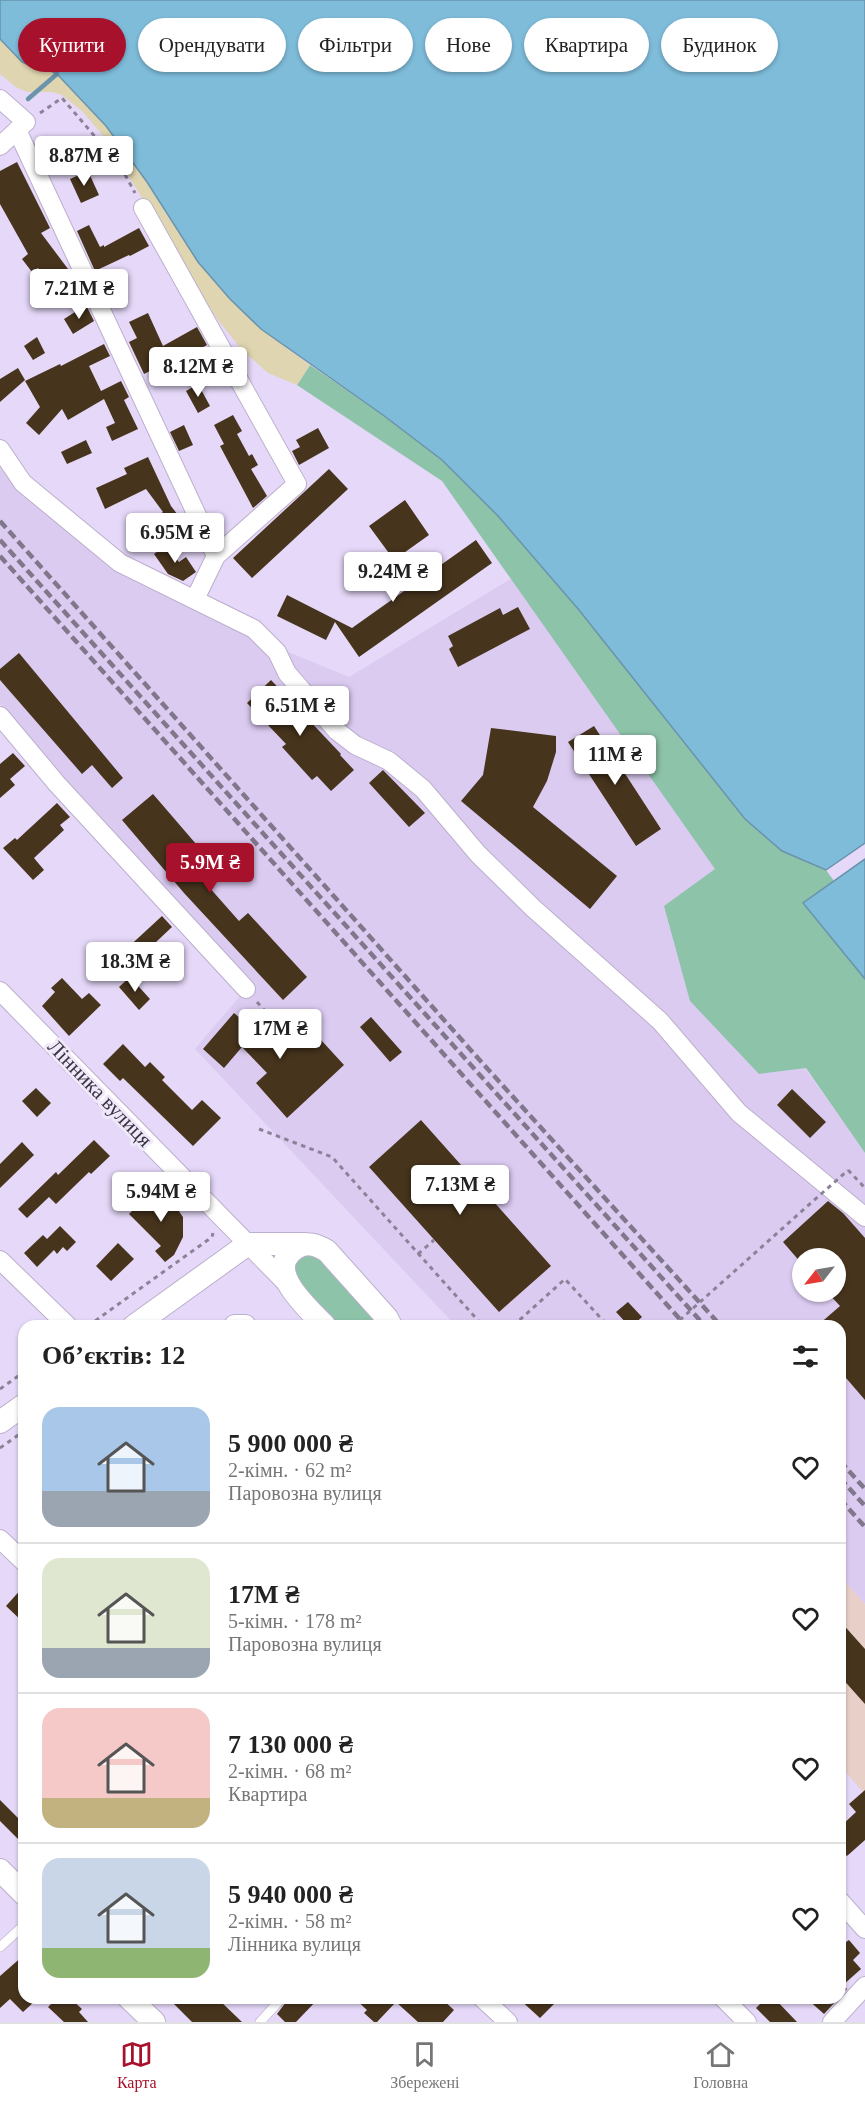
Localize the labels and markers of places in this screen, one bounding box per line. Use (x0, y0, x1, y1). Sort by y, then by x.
pin: 8.87M ₴ (29, 136, 139, 187)
pin: 7.21M ₴ (24, 269, 134, 320)
pin: 8.12M ₴ (143, 347, 253, 398)
pin: 6.95M ₴ (120, 513, 230, 564)
pin: 9.24M ₴ (338, 552, 448, 603)
pin: 6.51M ₴ (245, 686, 355, 737)
pin: 11M ₴ (573, 735, 657, 786)
pin: 5.9M ₴ (161, 843, 259, 894)
pin: 18.3M ₴ (80, 942, 190, 993)
pin: 17M ₴ (238, 1009, 322, 1060)
pin: 7.13M ₴ (405, 1165, 515, 1216)
pin: 5.94M ₴ (106, 1172, 216, 1223)

